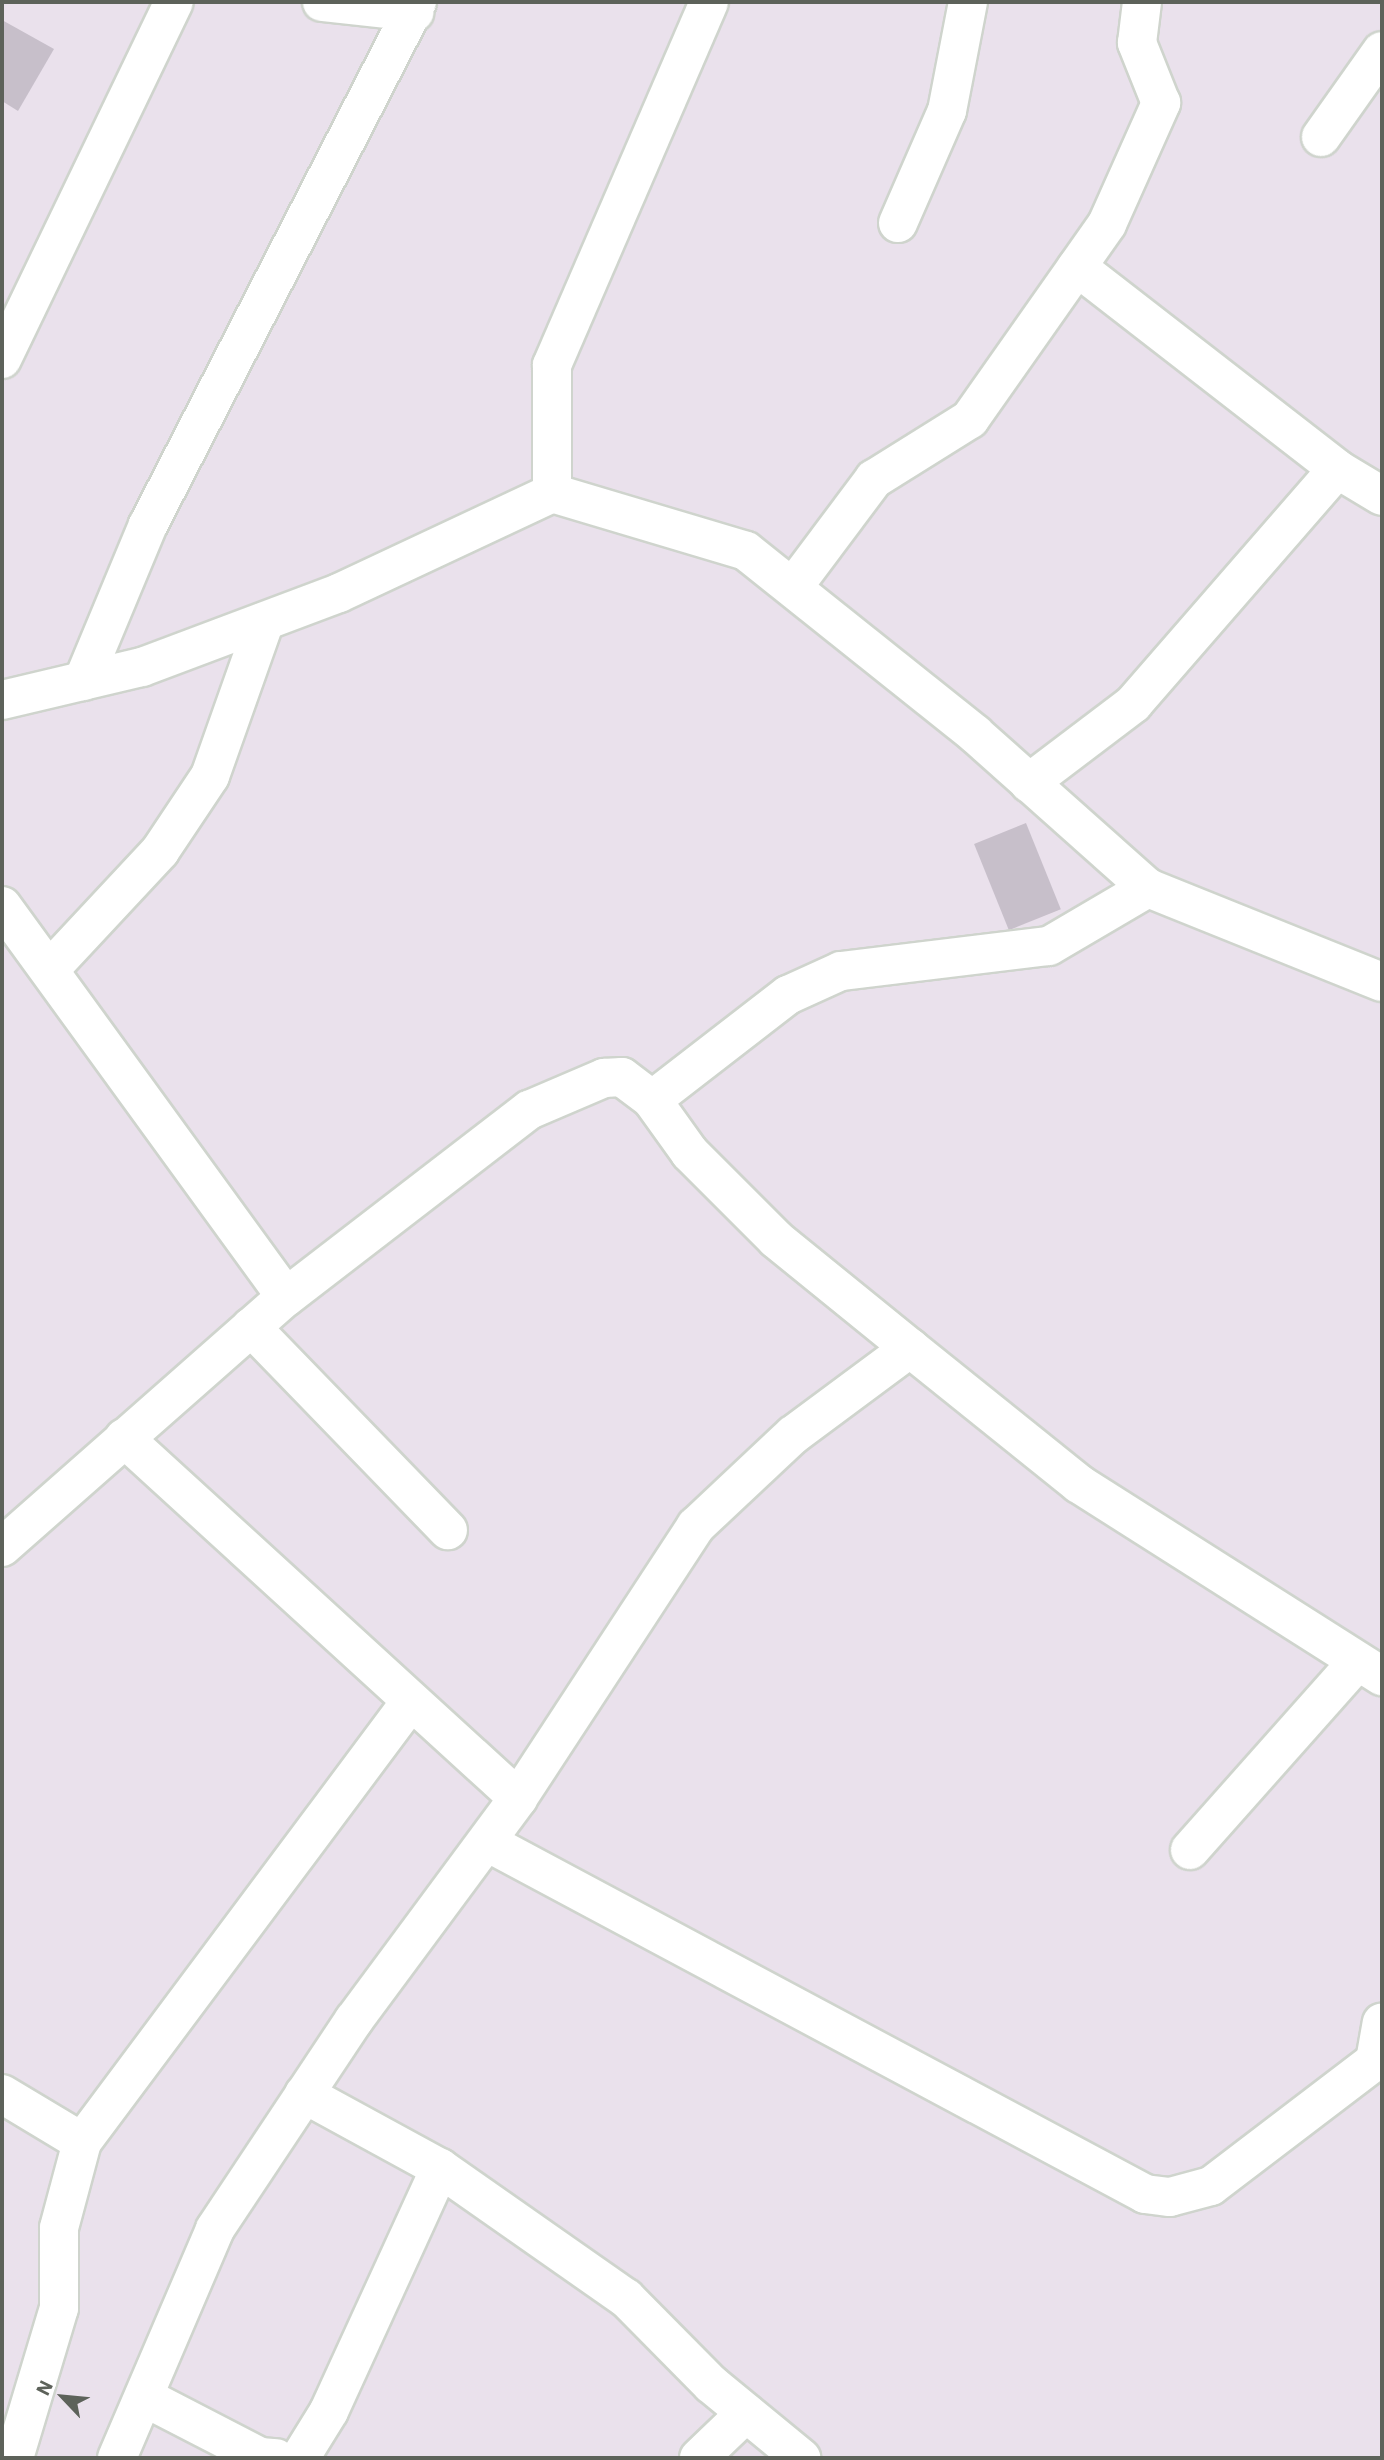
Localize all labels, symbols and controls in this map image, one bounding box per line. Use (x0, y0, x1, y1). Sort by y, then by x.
north arrow (28, 2362, 98, 2432)
text: N (30, 2376, 58, 2399)

